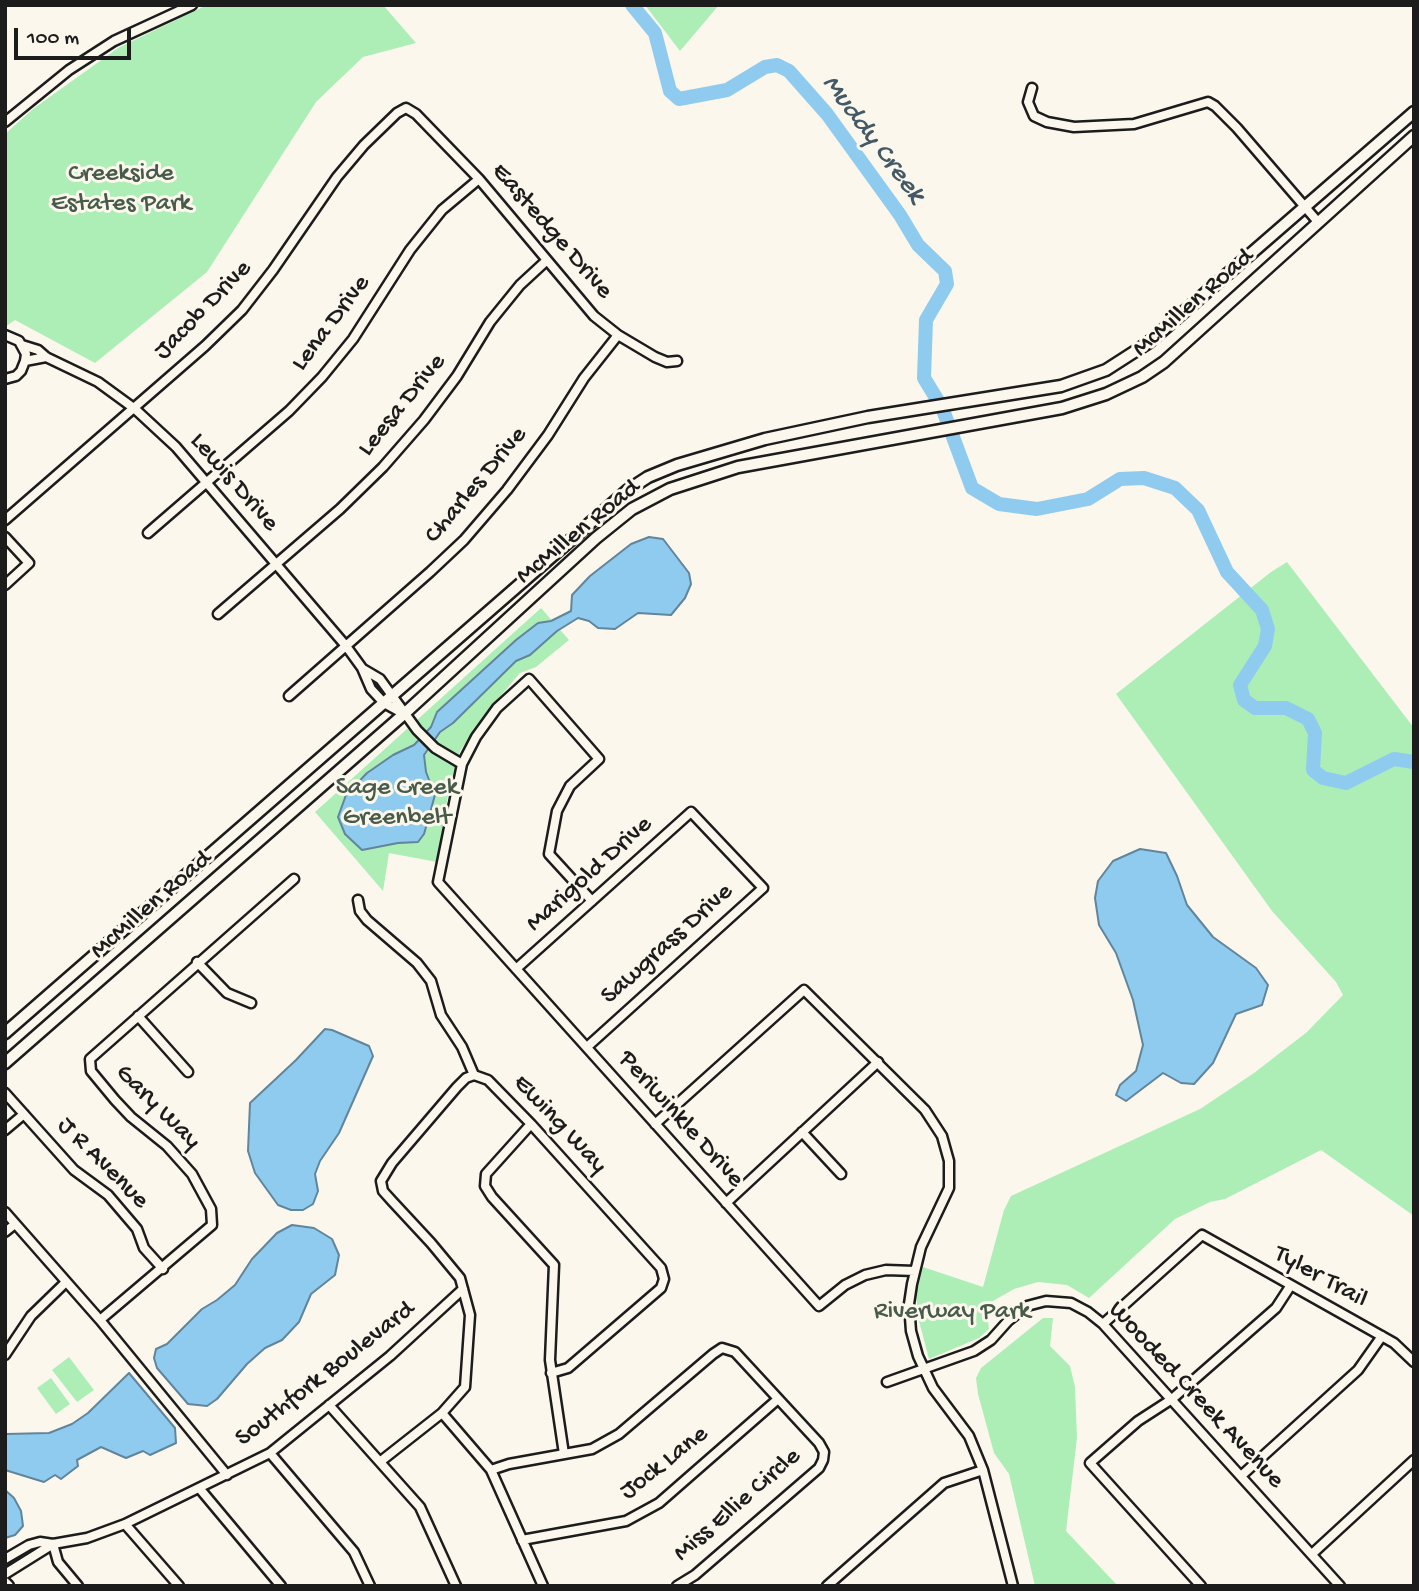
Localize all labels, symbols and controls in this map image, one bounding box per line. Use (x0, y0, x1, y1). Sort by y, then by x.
scale bar (18, 14, 135, 58)
text: 100 m (27, 27, 79, 52)
water label: Muddy Creek (813, 69, 931, 211)
street label: Eastedge Drive (483, 157, 619, 307)
park label: Creekside Estates Park (51, 159, 191, 220)
street label: McMillen Road (1127, 243, 1261, 365)
street label: Jacob Drive (149, 254, 259, 368)
street label: Lena Drive (286, 270, 378, 378)
street label: Leesa Drive (352, 348, 454, 464)
street label: Charles Drive (419, 421, 535, 551)
street label: Lewis Drive (181, 427, 285, 539)
street label: McMillen Road (511, 473, 647, 593)
park label: Sage Creek Greenbelt (336, 773, 458, 834)
street label: Marigold Drive (520, 810, 660, 940)
street label: McMillen Road (85, 845, 219, 967)
street label: Sawgrass Drive (595, 878, 741, 1012)
street label: Periwinkle Drive (610, 1045, 750, 1195)
street label: Gary Way (108, 1059, 206, 1157)
street label: Ewing Way (505, 1069, 613, 1181)
street label: J R Avenue (49, 1111, 155, 1217)
street label: Tyler Trail (1268, 1240, 1372, 1316)
street label: Southfork Boulevard (230, 1295, 422, 1455)
street label: Wooded Creek Avenue (1100, 1296, 1290, 1496)
park label: Riverway Park (874, 1297, 1030, 1329)
street label: Jock Lane (615, 1420, 715, 1508)
street label: Miss Ellie Circle (668, 1442, 808, 1570)

